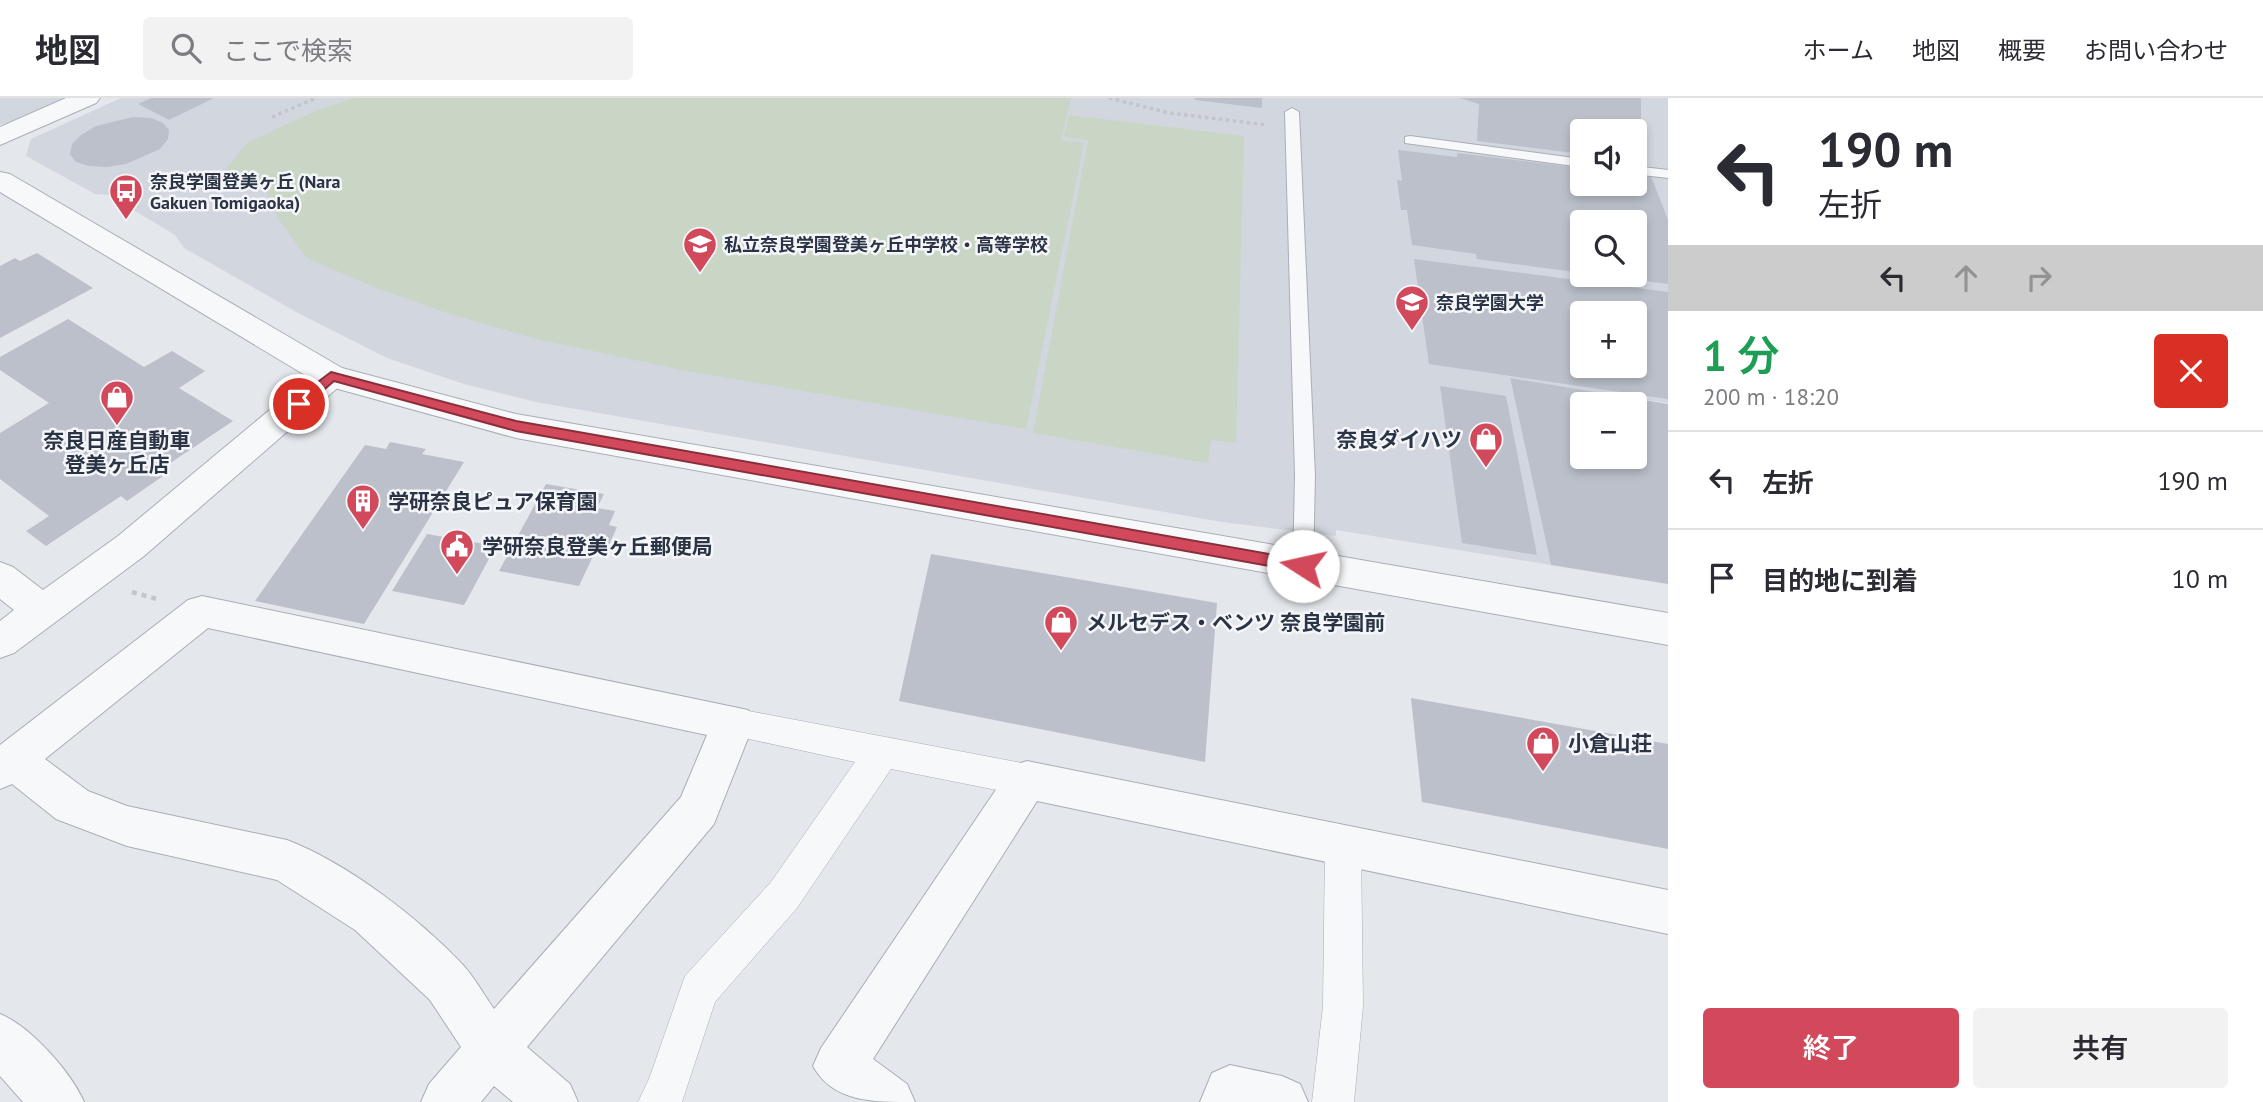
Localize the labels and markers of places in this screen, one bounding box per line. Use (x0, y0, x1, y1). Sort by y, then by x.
place label: 奈良学園登美ヶ丘 (Nara Gakuen Tomigaoka) (150, 170, 341, 214)
bus stop icon: 奈良学園登美ヶ丘 (Nara Gakuen Tomigaoka) (107, 172, 145, 221)
school or university icon: 私立奈良学園登美ヶ丘中学校・高等学校 (681, 225, 719, 274)
place label: 私立奈良学園登美ヶ丘中学校・高等学校 (724, 233, 1048, 256)
school or university icon: 奈良学園大学 (1393, 283, 1431, 332)
place label: 奈良学園大学 (1436, 291, 1544, 314)
pin (269, 374, 329, 434)
shop icon: 奈良日産自動車 登美ヶ丘店 (98, 378, 136, 427)
shop icon: 奈良ダイハツ (1467, 420, 1505, 469)
place label: 奈良ダイハツ (1336, 426, 1462, 453)
place label: 奈良日産自動車 登美ヶ丘店 (44, 427, 191, 478)
building icon: 学研奈良ピュア保育園 (344, 482, 382, 531)
place label: 学研奈良ピュア保育園 (388, 488, 598, 515)
public building icon: 学研奈良登美ヶ丘郵便局 (438, 527, 476, 576)
place label: 学研奈良登美ヶ丘郵便局 (482, 533, 713, 560)
shop icon: メルセデス・ベンツ 奈良学園前 (1042, 603, 1080, 652)
place label: メルセデス・ベンツ 奈良学園前 (1086, 609, 1385, 636)
shop icon: 小倉山荘 (1524, 724, 1562, 773)
place label: 小倉山荘 (1568, 730, 1652, 757)

